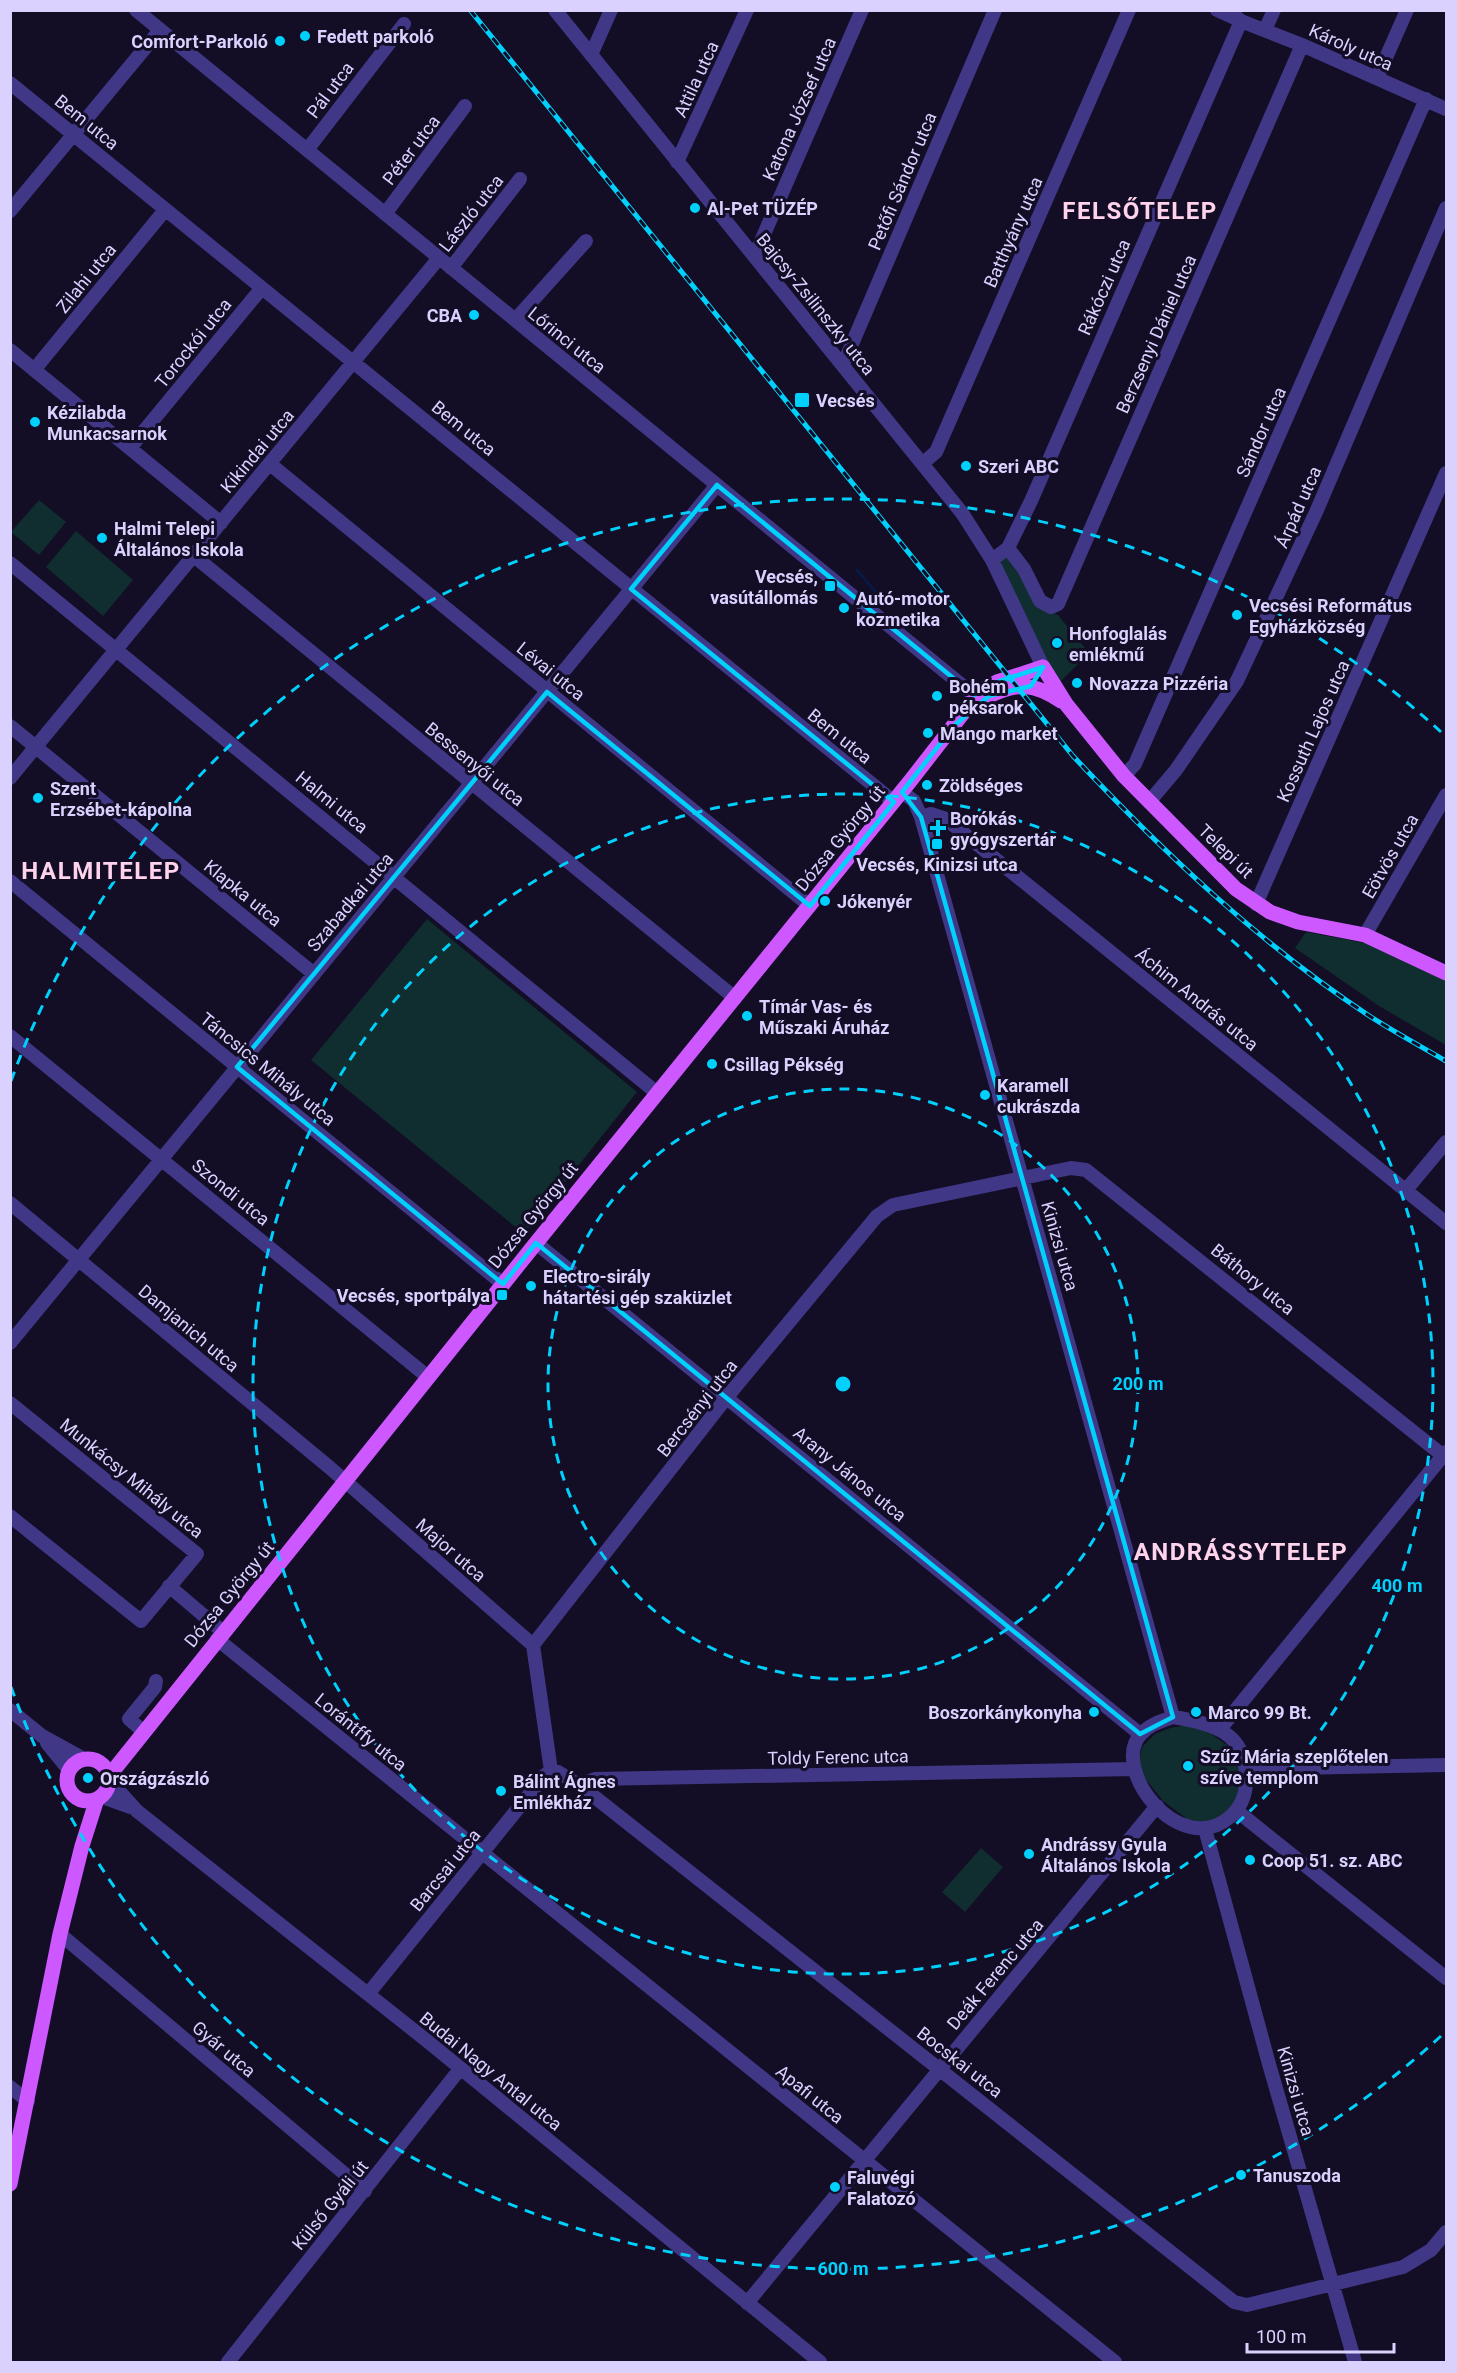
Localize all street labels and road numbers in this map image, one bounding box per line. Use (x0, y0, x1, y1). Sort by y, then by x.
street label: Károly utca (1306, 19, 1396, 75)
street label: Katona József utca (758, 34, 840, 184)
street label: Attila utca (669, 38, 723, 120)
street label: Pál utca (302, 58, 358, 122)
street label: Bem utca (51, 90, 123, 154)
street label: Petőfi Sándor utca (863, 109, 941, 253)
street label: Péter utca (378, 111, 444, 189)
street label: László utca (434, 170, 508, 256)
street label: Batthyány utca (979, 173, 1047, 291)
street label: Bajcsy-Zsilinszky utca (752, 229, 880, 379)
street label: Rákóczi utca (1074, 236, 1134, 338)
street label: Zilahi utca (52, 239, 120, 317)
street label: Berzsenyi Dániel utca (1112, 251, 1200, 417)
street label: Torockói utca (151, 294, 235, 392)
street label: Lőrinci utca (524, 302, 610, 378)
street label: Sándor utca (1232, 384, 1290, 480)
street label: Bem utca (428, 396, 500, 460)
street label: Kikindai utca (216, 405, 298, 497)
street label: Árpád utca (1271, 463, 1325, 551)
street label: Lévai utca (513, 637, 589, 705)
street label: Kossuth Lajos utca (1272, 657, 1354, 805)
street label: Bem utca (804, 704, 876, 768)
street label: Bessenyői utca (421, 718, 529, 810)
street label: Halmi utca (292, 767, 372, 837)
street label: Dózsa György út (791, 781, 889, 895)
street label: Eötvös utca (1357, 810, 1423, 902)
street label: Telepi út (1194, 820, 1258, 882)
street label: Szabadkai utca (303, 848, 397, 956)
street label: Klapka utca (200, 855, 286, 931)
street label: Áchim András utca (1131, 943, 1263, 1055)
street label: Táncsics Mihály utca (196, 1008, 340, 1130)
street label: Szondi utca (188, 1154, 274, 1230)
street label: Dózsa György út (484, 1158, 582, 1272)
street label: Kinizsi utca (1037, 1199, 1083, 1293)
street label: Báthory utca (1207, 1239, 1299, 1319)
street label: Damjanich utca (135, 1280, 243, 1376)
street label: Bercsényi utca (653, 1355, 741, 1461)
street label: Munkácsy Mihály utca (56, 1414, 208, 1542)
street label: Arany János utca (789, 1422, 911, 1526)
street label: Major utca (412, 1514, 490, 1586)
street label: Dózsa György út (180, 1537, 278, 1651)
street label: Lorántffy utca (311, 1689, 411, 1775)
street label: Toldy Ferenc utca (767, 1745, 909, 1769)
street label: Barcsai utca (406, 1825, 484, 1915)
street label: Deák Ferenc utca (942, 1914, 1048, 2034)
street label: Budai Nagy Antal utca (416, 2007, 566, 2135)
street label: Gyár utca (188, 2017, 260, 2081)
street label: Bocskai utca (913, 2022, 1007, 2102)
street label: Kinizsi utca (1273, 2044, 1319, 2138)
street label: Apafi utca (772, 2060, 848, 2128)
street label: Külső Gyáli út (288, 2156, 372, 2254)

